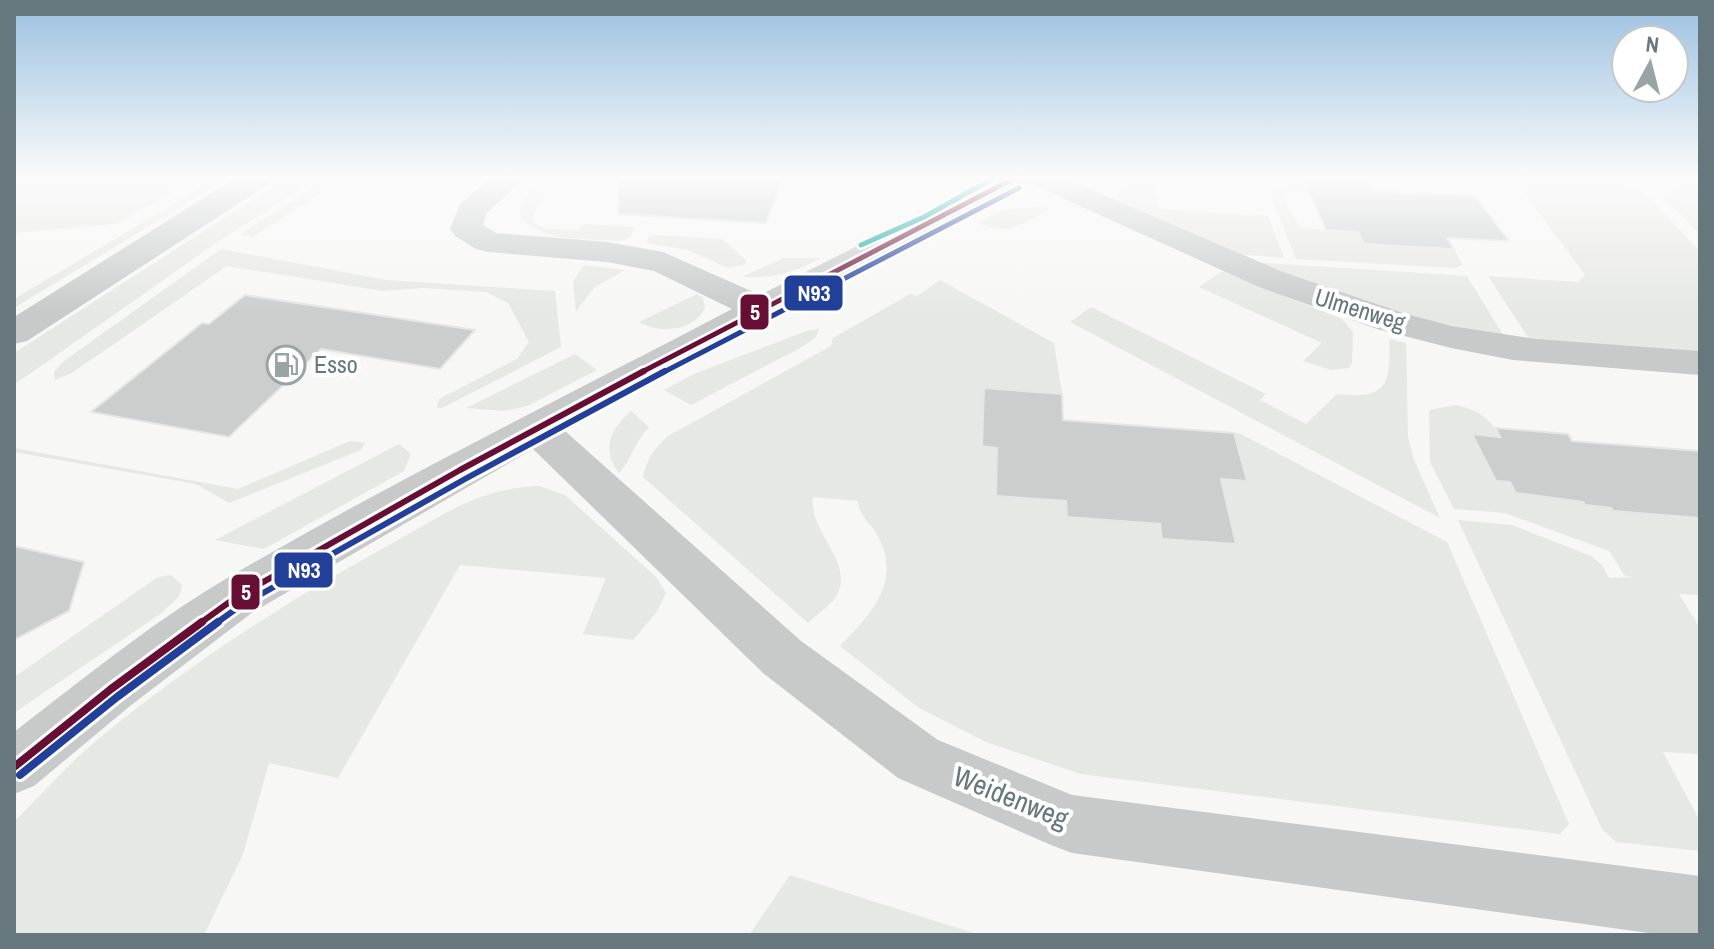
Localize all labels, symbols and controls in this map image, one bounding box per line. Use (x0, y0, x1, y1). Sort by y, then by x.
north arrow (1610, 24, 1690, 104)
text: N (1644, 28, 1661, 60)
line badge: N93 (783, 274, 844, 312)
text: N93 (797, 278, 831, 308)
street label: Ulmenweg (1311, 280, 1409, 338)
line badge: 5 (739, 293, 770, 331)
text: 5 (750, 297, 760, 327)
fuel station icon: Esso (265, 344, 307, 386)
place label: Esso (314, 348, 358, 380)
line badge: N93 (273, 551, 334, 589)
text: N93 (287, 555, 321, 585)
line badge: 5 (230, 573, 261, 611)
text: 5 (241, 577, 251, 607)
street label: Weidenweg (948, 757, 1074, 837)

